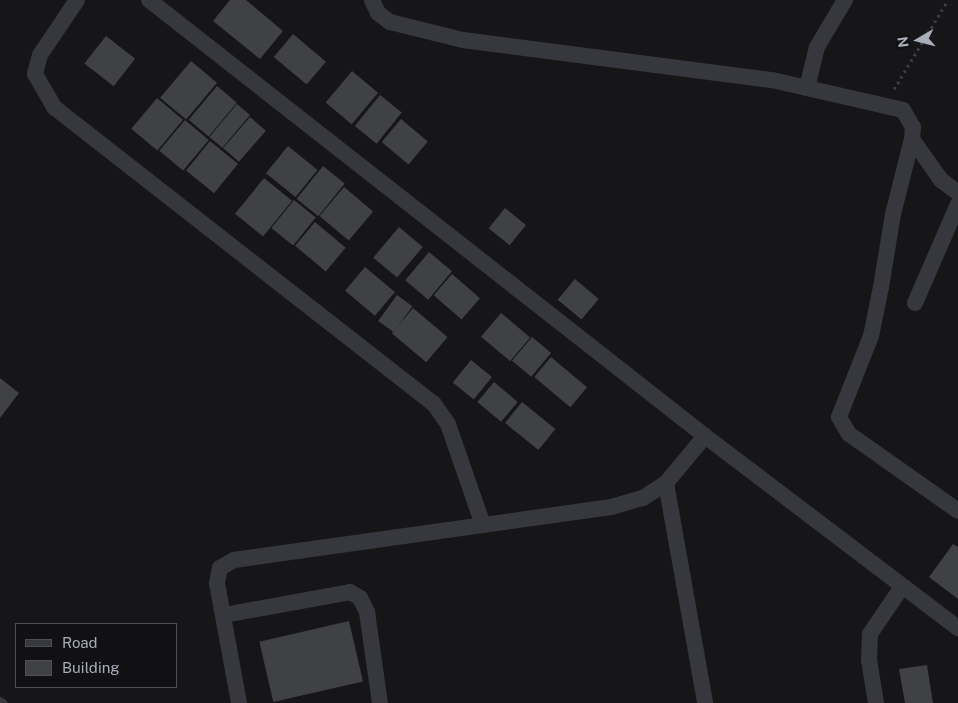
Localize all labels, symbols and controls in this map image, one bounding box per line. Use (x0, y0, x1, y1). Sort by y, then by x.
north arrow (893, 15, 943, 65)
text: N (894, 36, 912, 49)
legend (15, 623, 178, 688)
text: Road (62, 634, 98, 651)
text: Building (62, 659, 120, 676)

